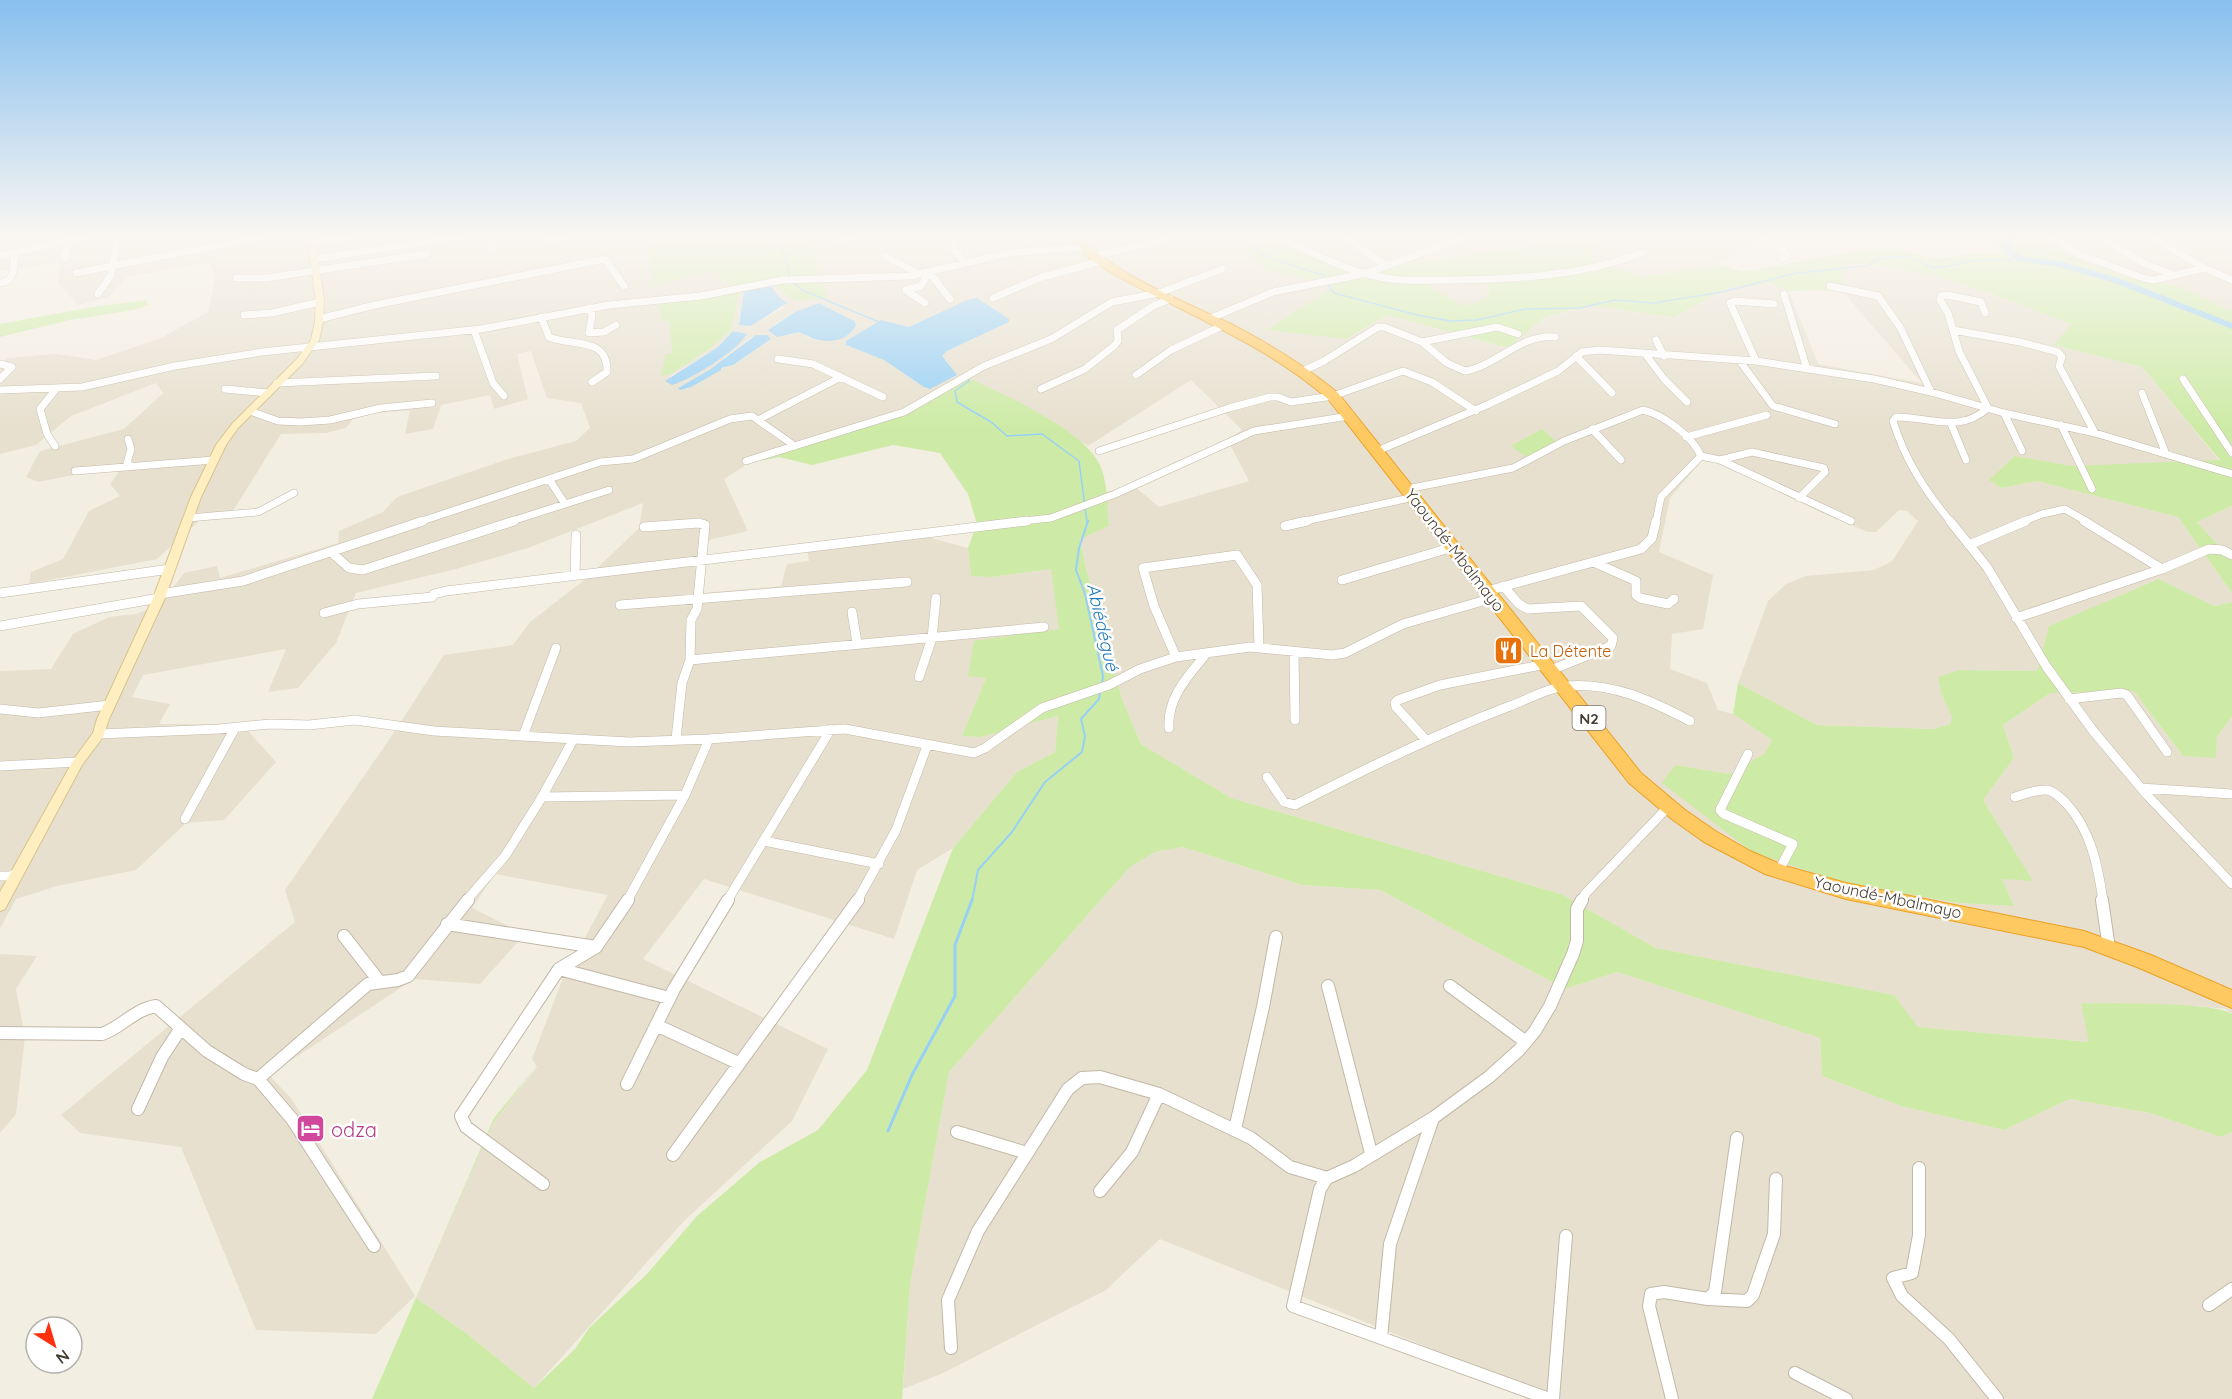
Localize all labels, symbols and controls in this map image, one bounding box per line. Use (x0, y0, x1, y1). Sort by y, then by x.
street label: Yaoundé-Mbalmayo (1401, 485, 1509, 615)
water label: Abiédégué (1082, 581, 1124, 674)
restaurant icon: La Détente (1493, 635, 1525, 667)
place label: La Détente (1530, 641, 1611, 661)
road number: N2 (1572, 706, 1606, 730)
street label: Yaoundé-Mbalmayo (1812, 872, 1964, 922)
hotel icon: odza (294, 1113, 326, 1145)
place label: odza (331, 1117, 377, 1142)
north arrow (24, 1315, 84, 1375)
text: N (52, 1345, 74, 1369)

